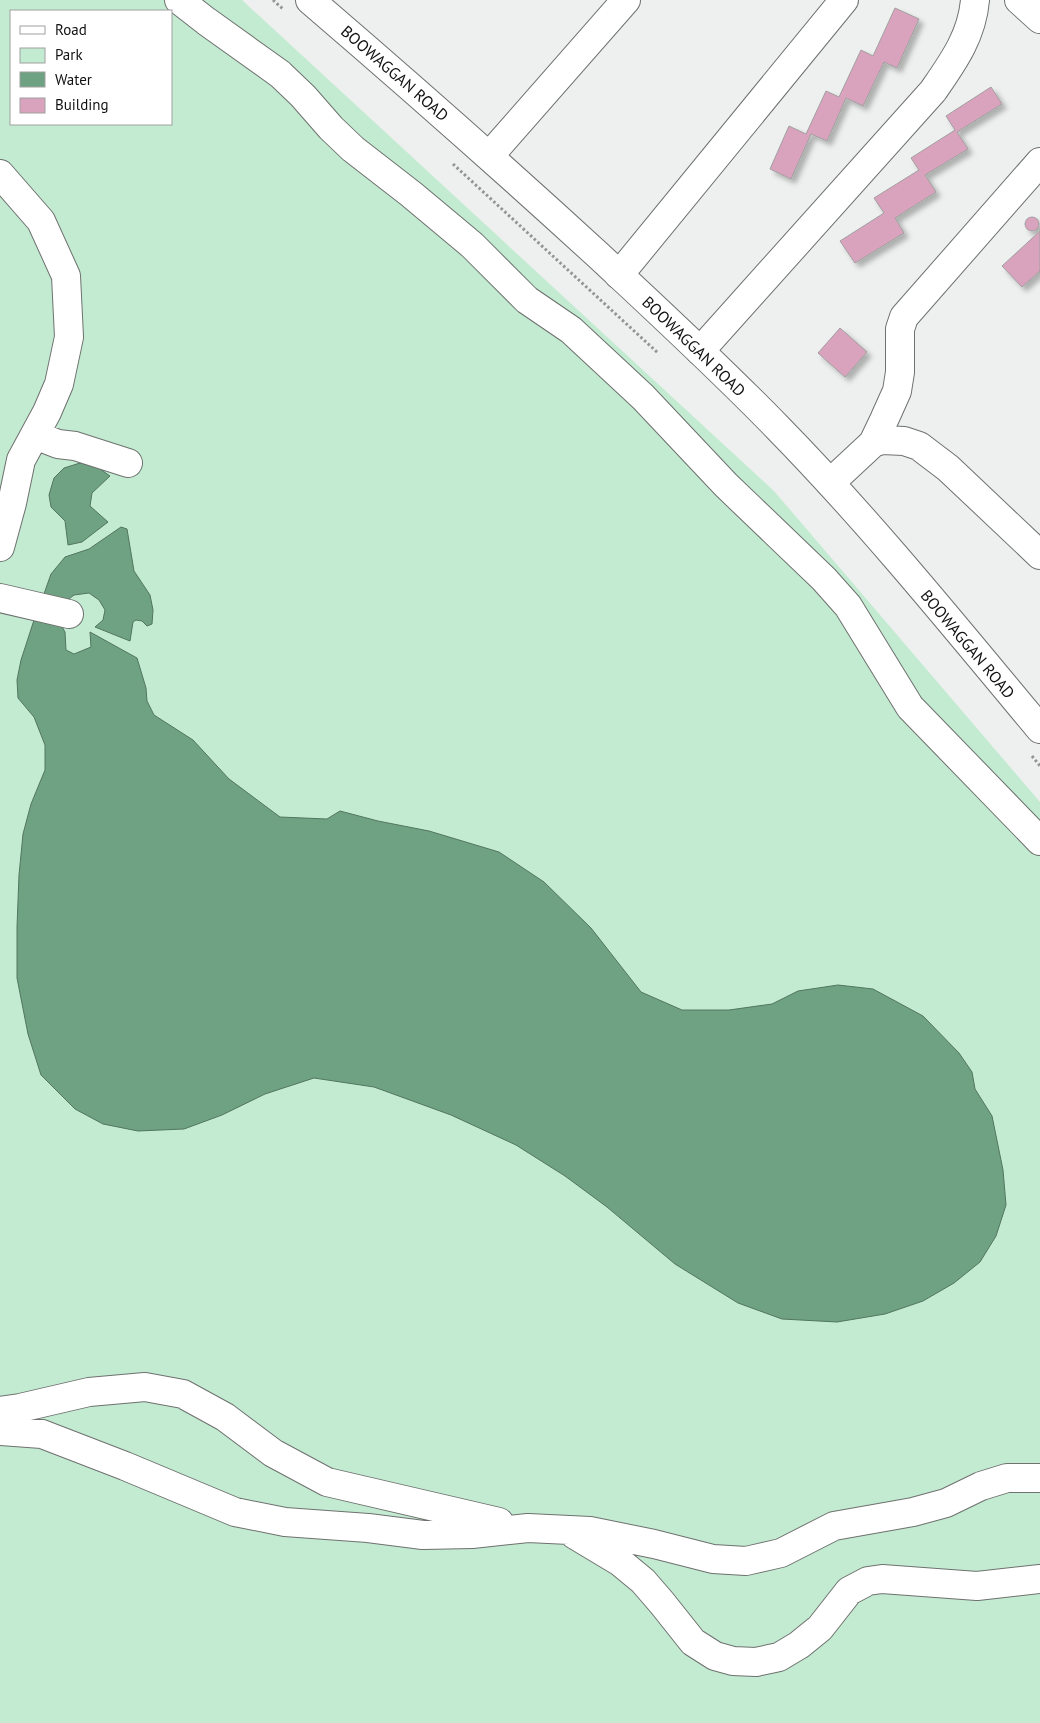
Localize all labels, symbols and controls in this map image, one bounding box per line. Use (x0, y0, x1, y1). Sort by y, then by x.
legend (10, 10, 172, 125)
text: Road (55, 20, 87, 39)
street label: BOOWAGGAN ROAD (337, 21, 453, 125)
text: Park (55, 45, 83, 64)
text: Water (55, 70, 92, 89)
text: Building (55, 95, 109, 114)
street label: BOOWAGGAN ROAD (638, 292, 750, 400)
street label: BOOWAGGAN ROAD (917, 586, 1019, 702)

